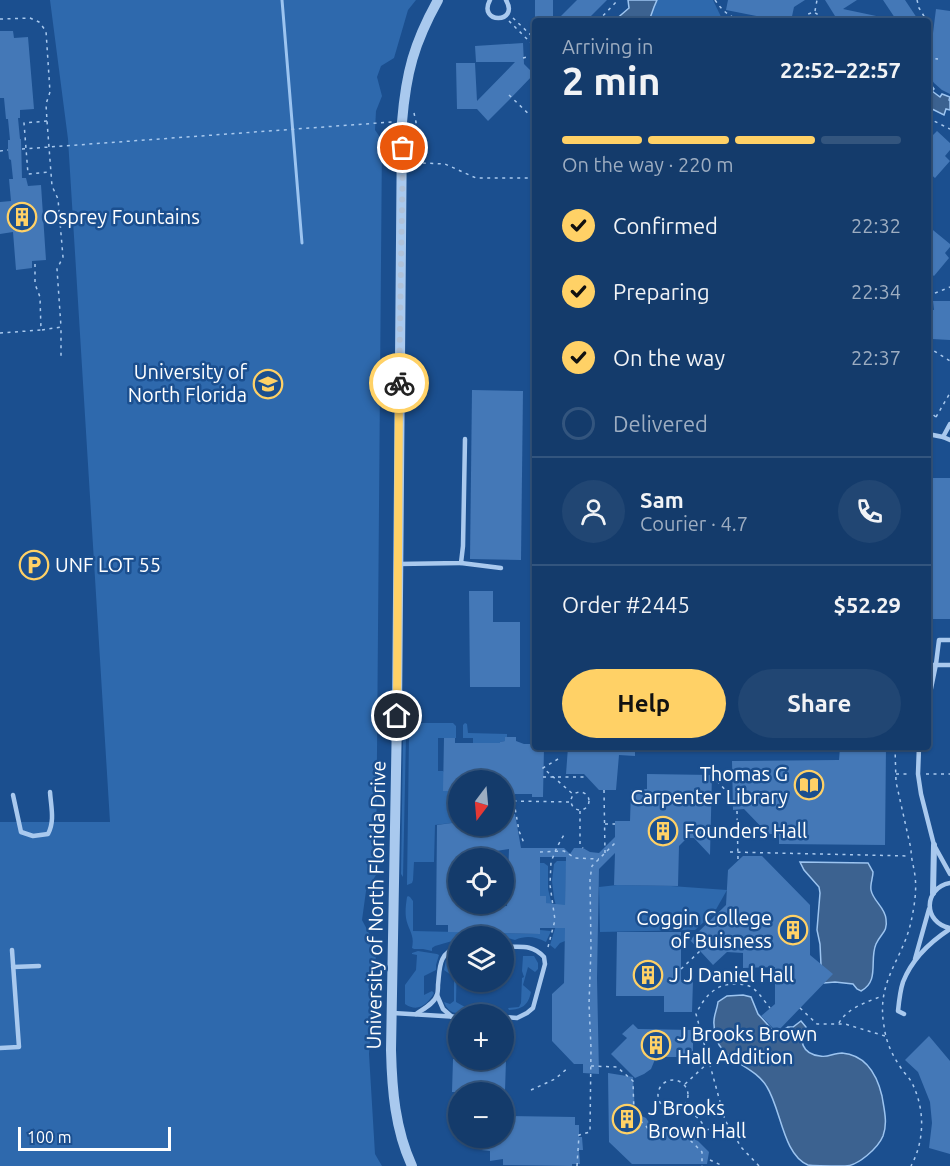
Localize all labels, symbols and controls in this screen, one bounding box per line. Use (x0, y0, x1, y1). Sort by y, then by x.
text: Arriving in (562, 35, 653, 58)
text: 22:52–22:57 (780, 57, 901, 82)
text: 2 min (562, 59, 661, 102)
pin (377, 122, 428, 173)
icon: bag (386, 131, 419, 164)
text: On the way · 220 m (562, 153, 734, 176)
building icon: Osprey Fountains (6, 201, 38, 233)
place label: Osprey Fountains (43, 205, 200, 228)
icon: check (562, 209, 595, 242)
text: Confirmed (613, 213, 718, 238)
text: 22:32 (851, 214, 901, 237)
icon: check (562, 275, 595, 308)
text: Preparing (613, 279, 710, 304)
text: 22:34 (851, 280, 901, 303)
icon: check (562, 341, 595, 374)
text: On the way (613, 345, 725, 370)
text: 22:37 (851, 346, 901, 369)
courier (369, 353, 429, 413)
place label: University of North Florida (128, 360, 247, 406)
icon: bike (383, 367, 416, 400)
school or university icon: University of North Florida (252, 368, 284, 400)
text: Delivered (613, 411, 708, 436)
button: person (562, 480, 625, 543)
button: phone (838, 480, 901, 543)
text: Sam (640, 487, 684, 512)
text: Courier · 4.7 (640, 512, 748, 535)
parking icon: UNF LOT 55 (18, 549, 50, 581)
place label: UNF LOT 55 (55, 553, 161, 576)
text: Order #2445 (562, 592, 690, 617)
text: $52.29 (834, 592, 901, 617)
button: Help (562, 669, 726, 738)
button: Share (738, 669, 901, 738)
pin (371, 690, 422, 741)
icon: home (380, 699, 413, 732)
street label: University of North Florida Drive (361, 760, 390, 1050)
place label: Thomas G Carpenter Library (630, 762, 788, 808)
library icon: Thomas G Carpenter Library (793, 769, 825, 801)
north arrow (448, 770, 514, 836)
map controls (448, 770, 514, 1148)
building icon: Founders Hall (647, 815, 679, 847)
place label: Founders Hall (684, 819, 807, 842)
button: locate (448, 848, 514, 914)
place label: Coggin College of Buisness (636, 906, 772, 952)
building icon: Coggin College of Buisness (777, 914, 809, 946)
button: layers (448, 926, 514, 992)
building icon: J J Daniel Hall (632, 959, 664, 991)
place label: J J Daniel Hall (669, 963, 794, 986)
button: + (448, 1004, 514, 1070)
place label: J Brooks Brown Hall Addition (677, 1022, 817, 1068)
building icon: J Brooks Brown Hall Addition (640, 1029, 672, 1061)
button: − (448, 1082, 514, 1148)
place label: J Brooks Brown Hall (648, 1096, 746, 1142)
building icon: J Brooks Brown Hall (611, 1103, 643, 1135)
scale bar (18, 1124, 171, 1152)
text: 100 m (27, 1128, 72, 1146)

